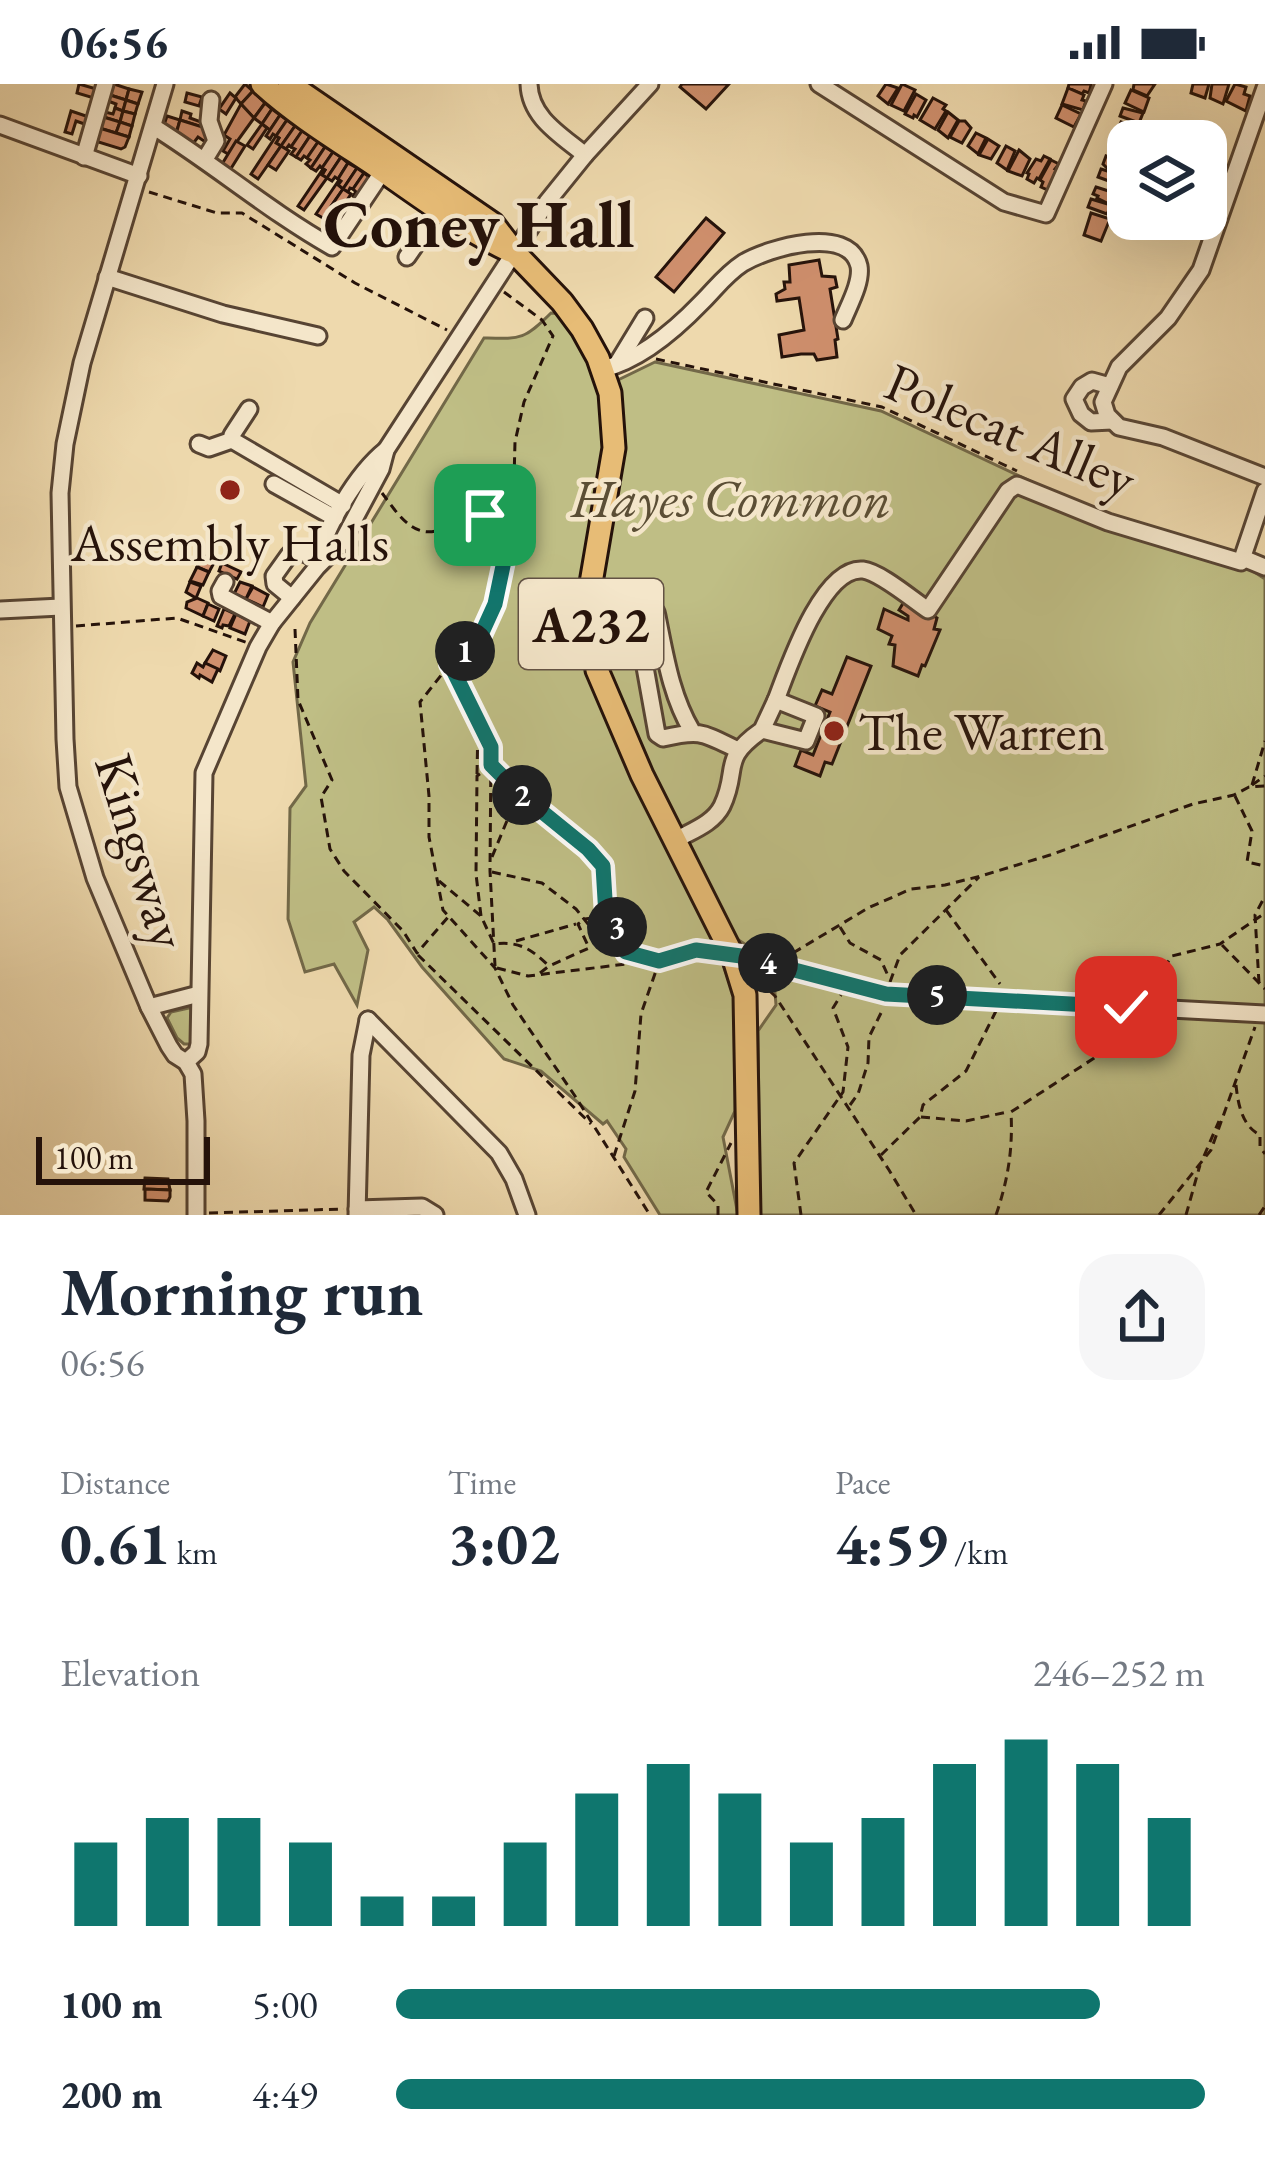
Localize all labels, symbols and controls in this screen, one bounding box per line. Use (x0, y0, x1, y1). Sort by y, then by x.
text: 06:56 (60, 13, 168, 71)
map controls (1107, 120, 1227, 240)
button: layers (1107, 120, 1227, 240)
district label: Coney Hall (323, 181, 635, 267)
street label: Polecat Alley (875, 346, 1147, 514)
park label: Hayes Common (569, 463, 891, 533)
pin (434, 464, 536, 566)
marker: Assembly Halls (217, 477, 243, 503)
icon: arrive (452, 482, 518, 548)
place label: Assembly Halls (70, 507, 389, 577)
road number: A232 (519, 579, 663, 669)
pin: 1 (435, 621, 495, 681)
text: 1 (456, 629, 474, 672)
place label: The Warren (858, 696, 1105, 766)
marker: The Warren (821, 718, 847, 744)
street label: Kingsway (79, 745, 205, 957)
pin: 2 (492, 765, 552, 825)
text: 2 (513, 773, 531, 816)
pin: 3 (587, 897, 647, 957)
text: 3 (608, 905, 626, 948)
pin: 4 (738, 933, 798, 993)
text: 4 (759, 941, 777, 984)
pin (1075, 956, 1177, 1058)
pin: 5 (907, 965, 967, 1025)
text: 5 (928, 973, 946, 1016)
icon: check (1093, 974, 1159, 1040)
scale bar (36, 1131, 210, 1184)
text: 100 m (54, 1136, 134, 1179)
text: Morning run (60, 1249, 424, 1335)
button: share (1079, 1254, 1205, 1380)
text: 06:56 (60, 1337, 145, 1388)
text: Distance (60, 1461, 170, 1504)
text: Time (448, 1461, 516, 1504)
text: Pace (835, 1461, 891, 1504)
text: 0.61 (60, 1504, 170, 1582)
text: 3:02 (448, 1504, 560, 1582)
text: 4:59 (835, 1504, 947, 1582)
text: km (170, 1531, 218, 1574)
text: /km (947, 1531, 1008, 1574)
text: Elevation (60, 1647, 200, 1698)
text: 246–252 m (1033, 1647, 1205, 1698)
text: 100 m (60, 1979, 163, 2030)
text: 5:00 (252, 1979, 318, 2030)
text: 200 m (60, 2069, 163, 2120)
text: 4:49 (252, 2069, 318, 2120)

